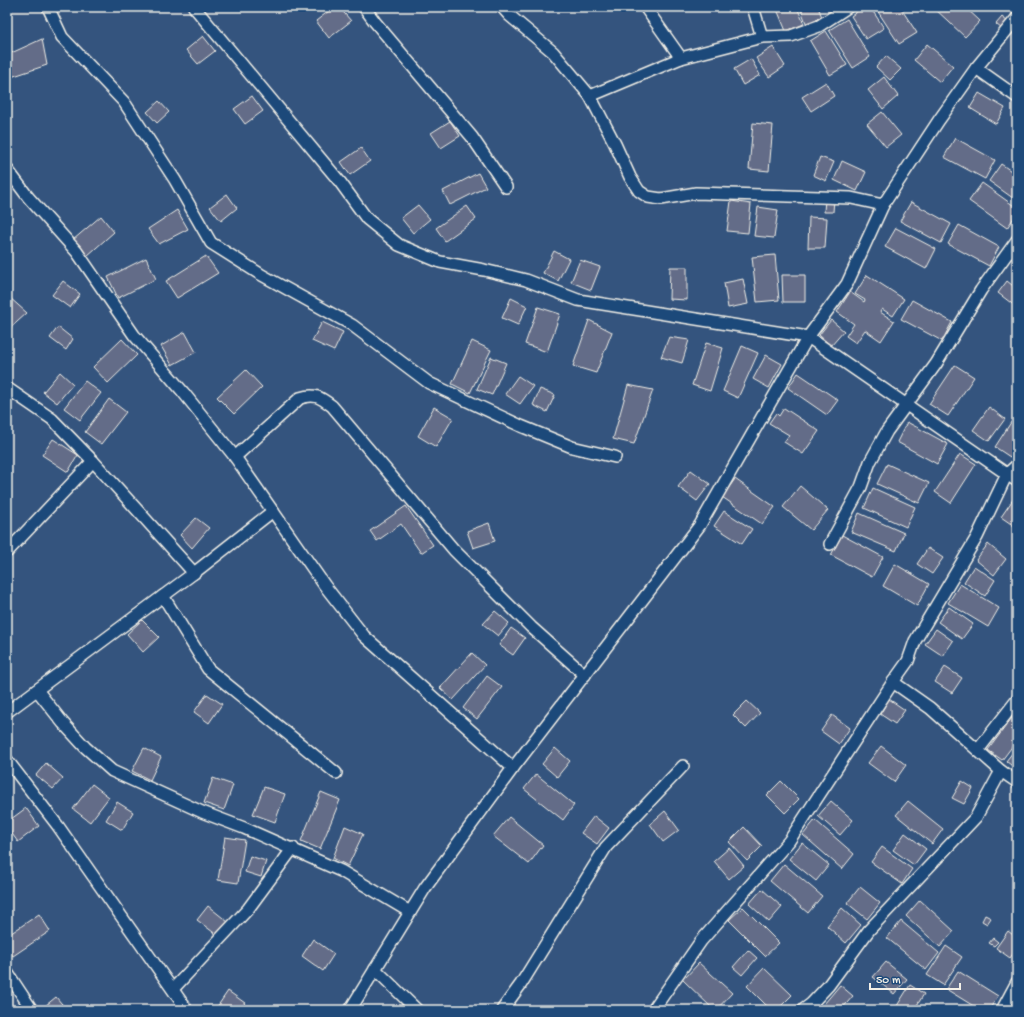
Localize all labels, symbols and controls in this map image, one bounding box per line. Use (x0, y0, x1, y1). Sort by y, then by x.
scale bar (870, 965, 960, 991)
text: 50 m (876, 974, 901, 988)

